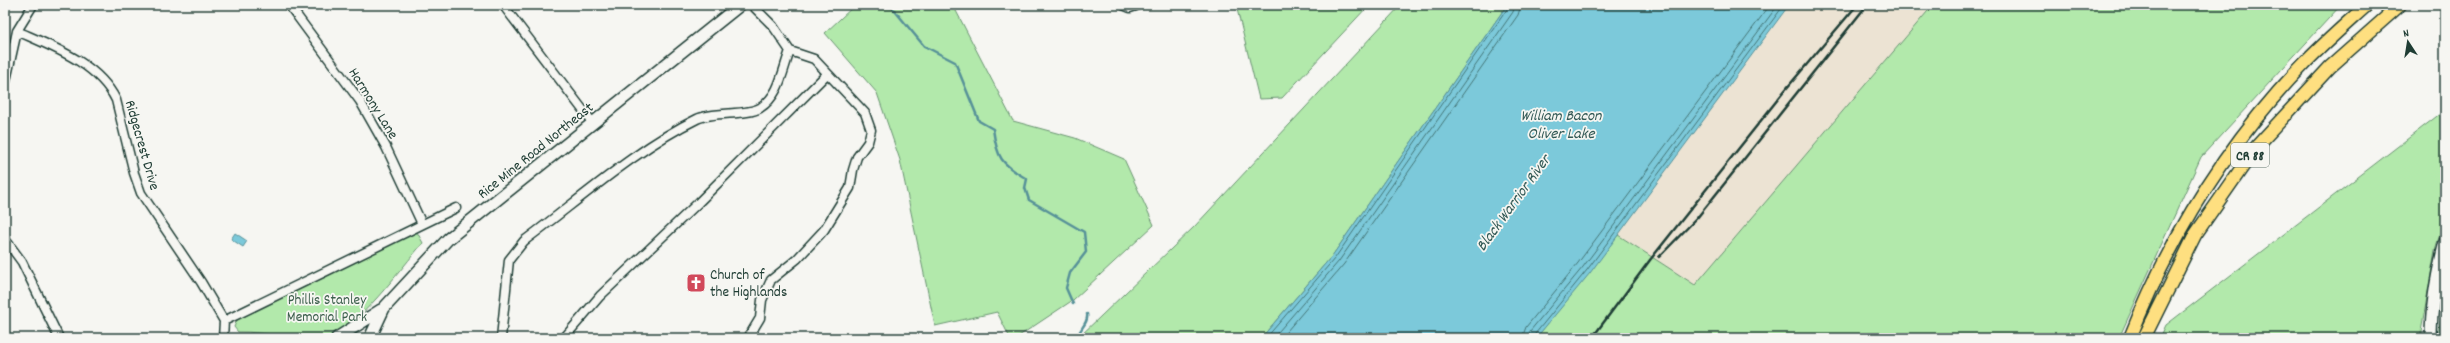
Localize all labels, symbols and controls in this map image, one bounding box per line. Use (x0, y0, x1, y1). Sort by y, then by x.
north arrow (2388, 22, 2428, 62)
text: N (2402, 26, 2411, 43)
street label: Harmony Lane (342, 64, 403, 144)
street label: Ridgecrest Drive (118, 98, 165, 193)
street label: Rice Mine Road Northeast (474, 98, 599, 205)
water label: William Bacon Oliver Lake (1521, 105, 1602, 146)
road number: CR 88 (2231, 143, 2269, 167)
water label: Black Warrior River (1471, 149, 1558, 256)
place label: Church of the Highlands (710, 265, 787, 304)
church icon: Church of the Highlands (685, 272, 707, 294)
park label: Phillis Stanley Memorial Park (287, 290, 367, 329)

